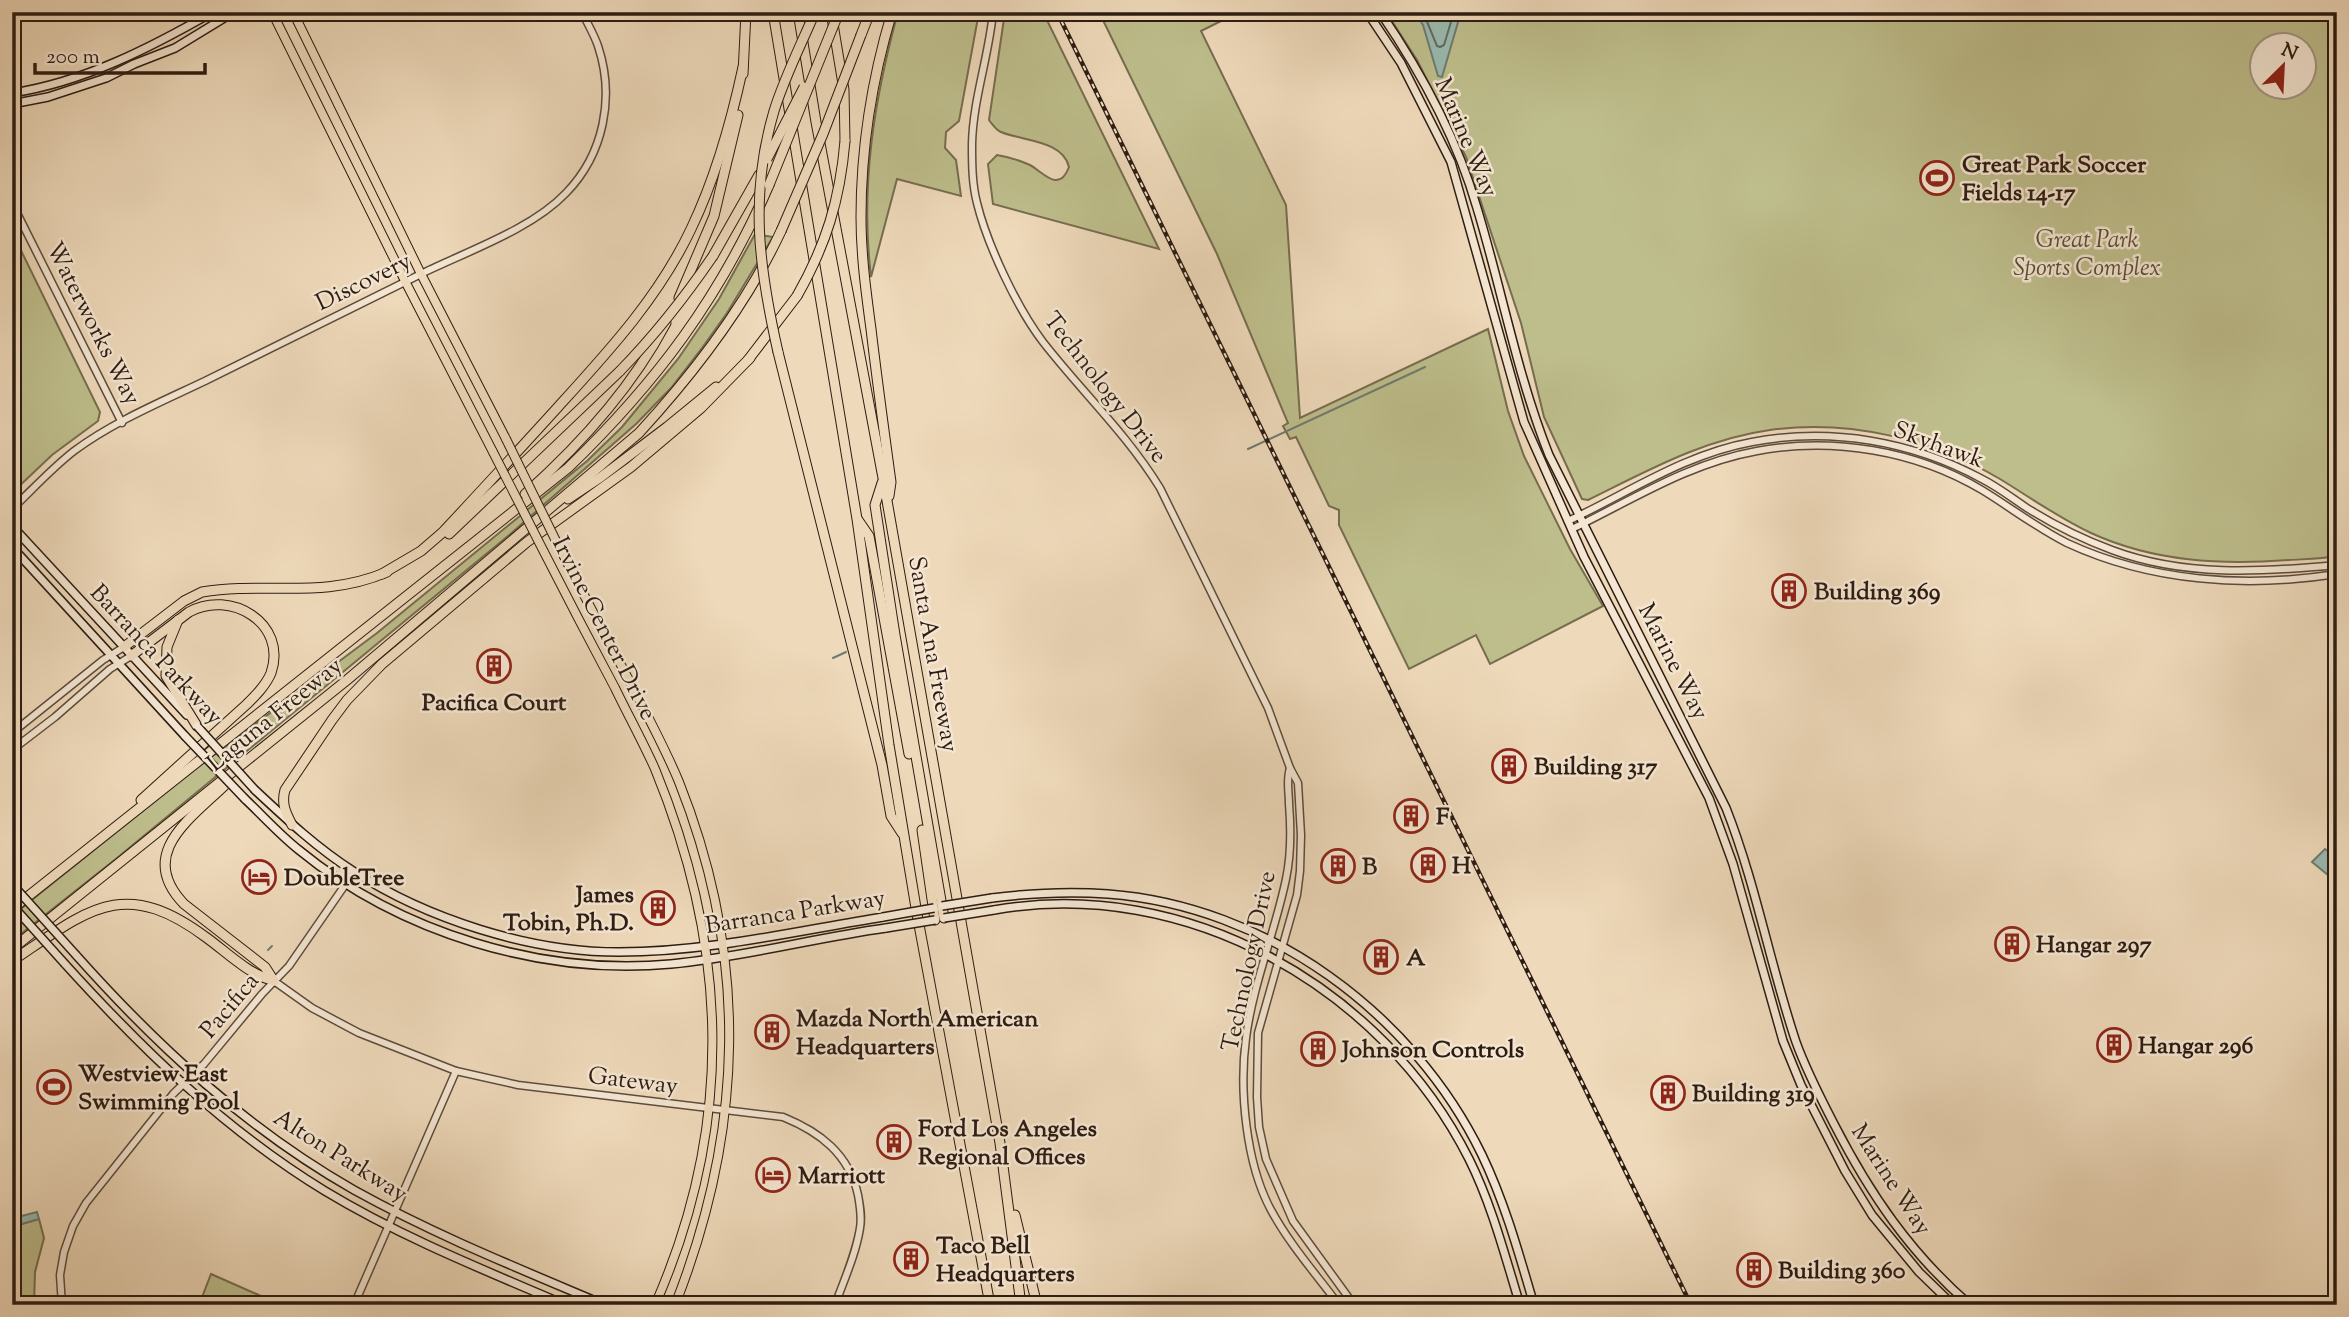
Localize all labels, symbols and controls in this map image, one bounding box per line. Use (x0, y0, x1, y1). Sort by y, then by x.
scale bar (35, 32, 205, 76)
north arrow (2248, 32, 2318, 102)
text: N (2276, 37, 2301, 68)
text: 200 m (46, 43, 100, 73)
street label: Marine Way (1425, 73, 1506, 203)
place label: Great Park Soccer Fields 14-17 (1962, 149, 2147, 211)
sports icon: Great Park Soccer Fields 14-17 (1918, 159, 1956, 197)
park label: Great Park Sports Complex (2013, 224, 2161, 286)
street label: Waterworks Way (36, 236, 148, 412)
street label: Discovery (310, 245, 417, 321)
street label: Technology Drive (1034, 305, 1174, 471)
street label: Skyhawk (1888, 414, 1989, 478)
street label: Irvine Center Drive (542, 531, 664, 726)
street label: Santa Ana Freeway (898, 554, 966, 755)
building icon: Building 369 (1770, 572, 1808, 610)
place label: Building 369 (1814, 576, 1941, 610)
street label: Barranca Parkway (81, 577, 230, 734)
street label: Marine Way (1628, 598, 1716, 726)
building icon: Pacifica Court (475, 647, 513, 685)
street label: Laguna Freeway (200, 650, 350, 781)
place label: Pacifica Court (422, 687, 567, 721)
building icon: Building 317 (1490, 747, 1528, 785)
place label: Building 317 (1534, 751, 1657, 785)
building icon: F (1392, 797, 1430, 835)
place label: F (1436, 801, 1450, 835)
building icon: H (1409, 846, 1447, 884)
building icon: B (1319, 847, 1357, 885)
place label: H (1452, 850, 1471, 884)
place label: B (1362, 851, 1377, 885)
hotel icon: DoubleTree (240, 858, 278, 896)
place label: DoubleTree (284, 862, 404, 896)
street label: Technology Drive (1214, 868, 1286, 1055)
place label: James Tobin, Ph.D. (503, 879, 634, 941)
street label: Barranca Parkway (703, 882, 888, 944)
building icon: James Tobin, Ph.D. (639, 889, 677, 927)
building icon: Hangar 297 (1993, 925, 2031, 963)
place label: Hangar 297 (2036, 929, 2151, 963)
building icon: A (1362, 938, 1400, 976)
place label: A (1406, 942, 1426, 976)
street label: Pacifica (193, 966, 268, 1047)
place label: Mazda North American Headquarters (796, 1003, 1039, 1065)
building icon: Mazda North American Headquarters (753, 1013, 791, 1051)
building icon: Hangar 296 (2095, 1026, 2133, 1064)
building icon: Johnson Controls (1299, 1030, 1337, 1068)
place label: Hangar 296 (2138, 1030, 2253, 1064)
place label: Johnson Controls (1340, 1034, 1524, 1068)
place label: Westview East Swimming Pool (78, 1058, 240, 1120)
street label: Gateway (586, 1060, 680, 1104)
sports icon: Westview East Swimming Pool (35, 1068, 73, 1106)
building icon: Building 319 (1649, 1074, 1687, 1112)
place label: Building 319 (1692, 1078, 1815, 1112)
street label: Alton Parkway (266, 1102, 414, 1212)
place label: Ford Los Angeles Regional Offices (918, 1113, 1097, 1175)
street label: Marine Way (1842, 1118, 1939, 1243)
building icon: Ford Los Angeles Regional Offices (875, 1123, 913, 1161)
hotel icon: Marriott (754, 1156, 792, 1194)
place label: Marriott (798, 1160, 886, 1194)
place label: Taco Bell Headquarters (936, 1230, 1075, 1292)
building icon: Taco Bell Headquarters (892, 1240, 930, 1278)
building icon: Building 360 (1735, 1251, 1773, 1289)
place label: Building 360 (1778, 1255, 1906, 1289)

